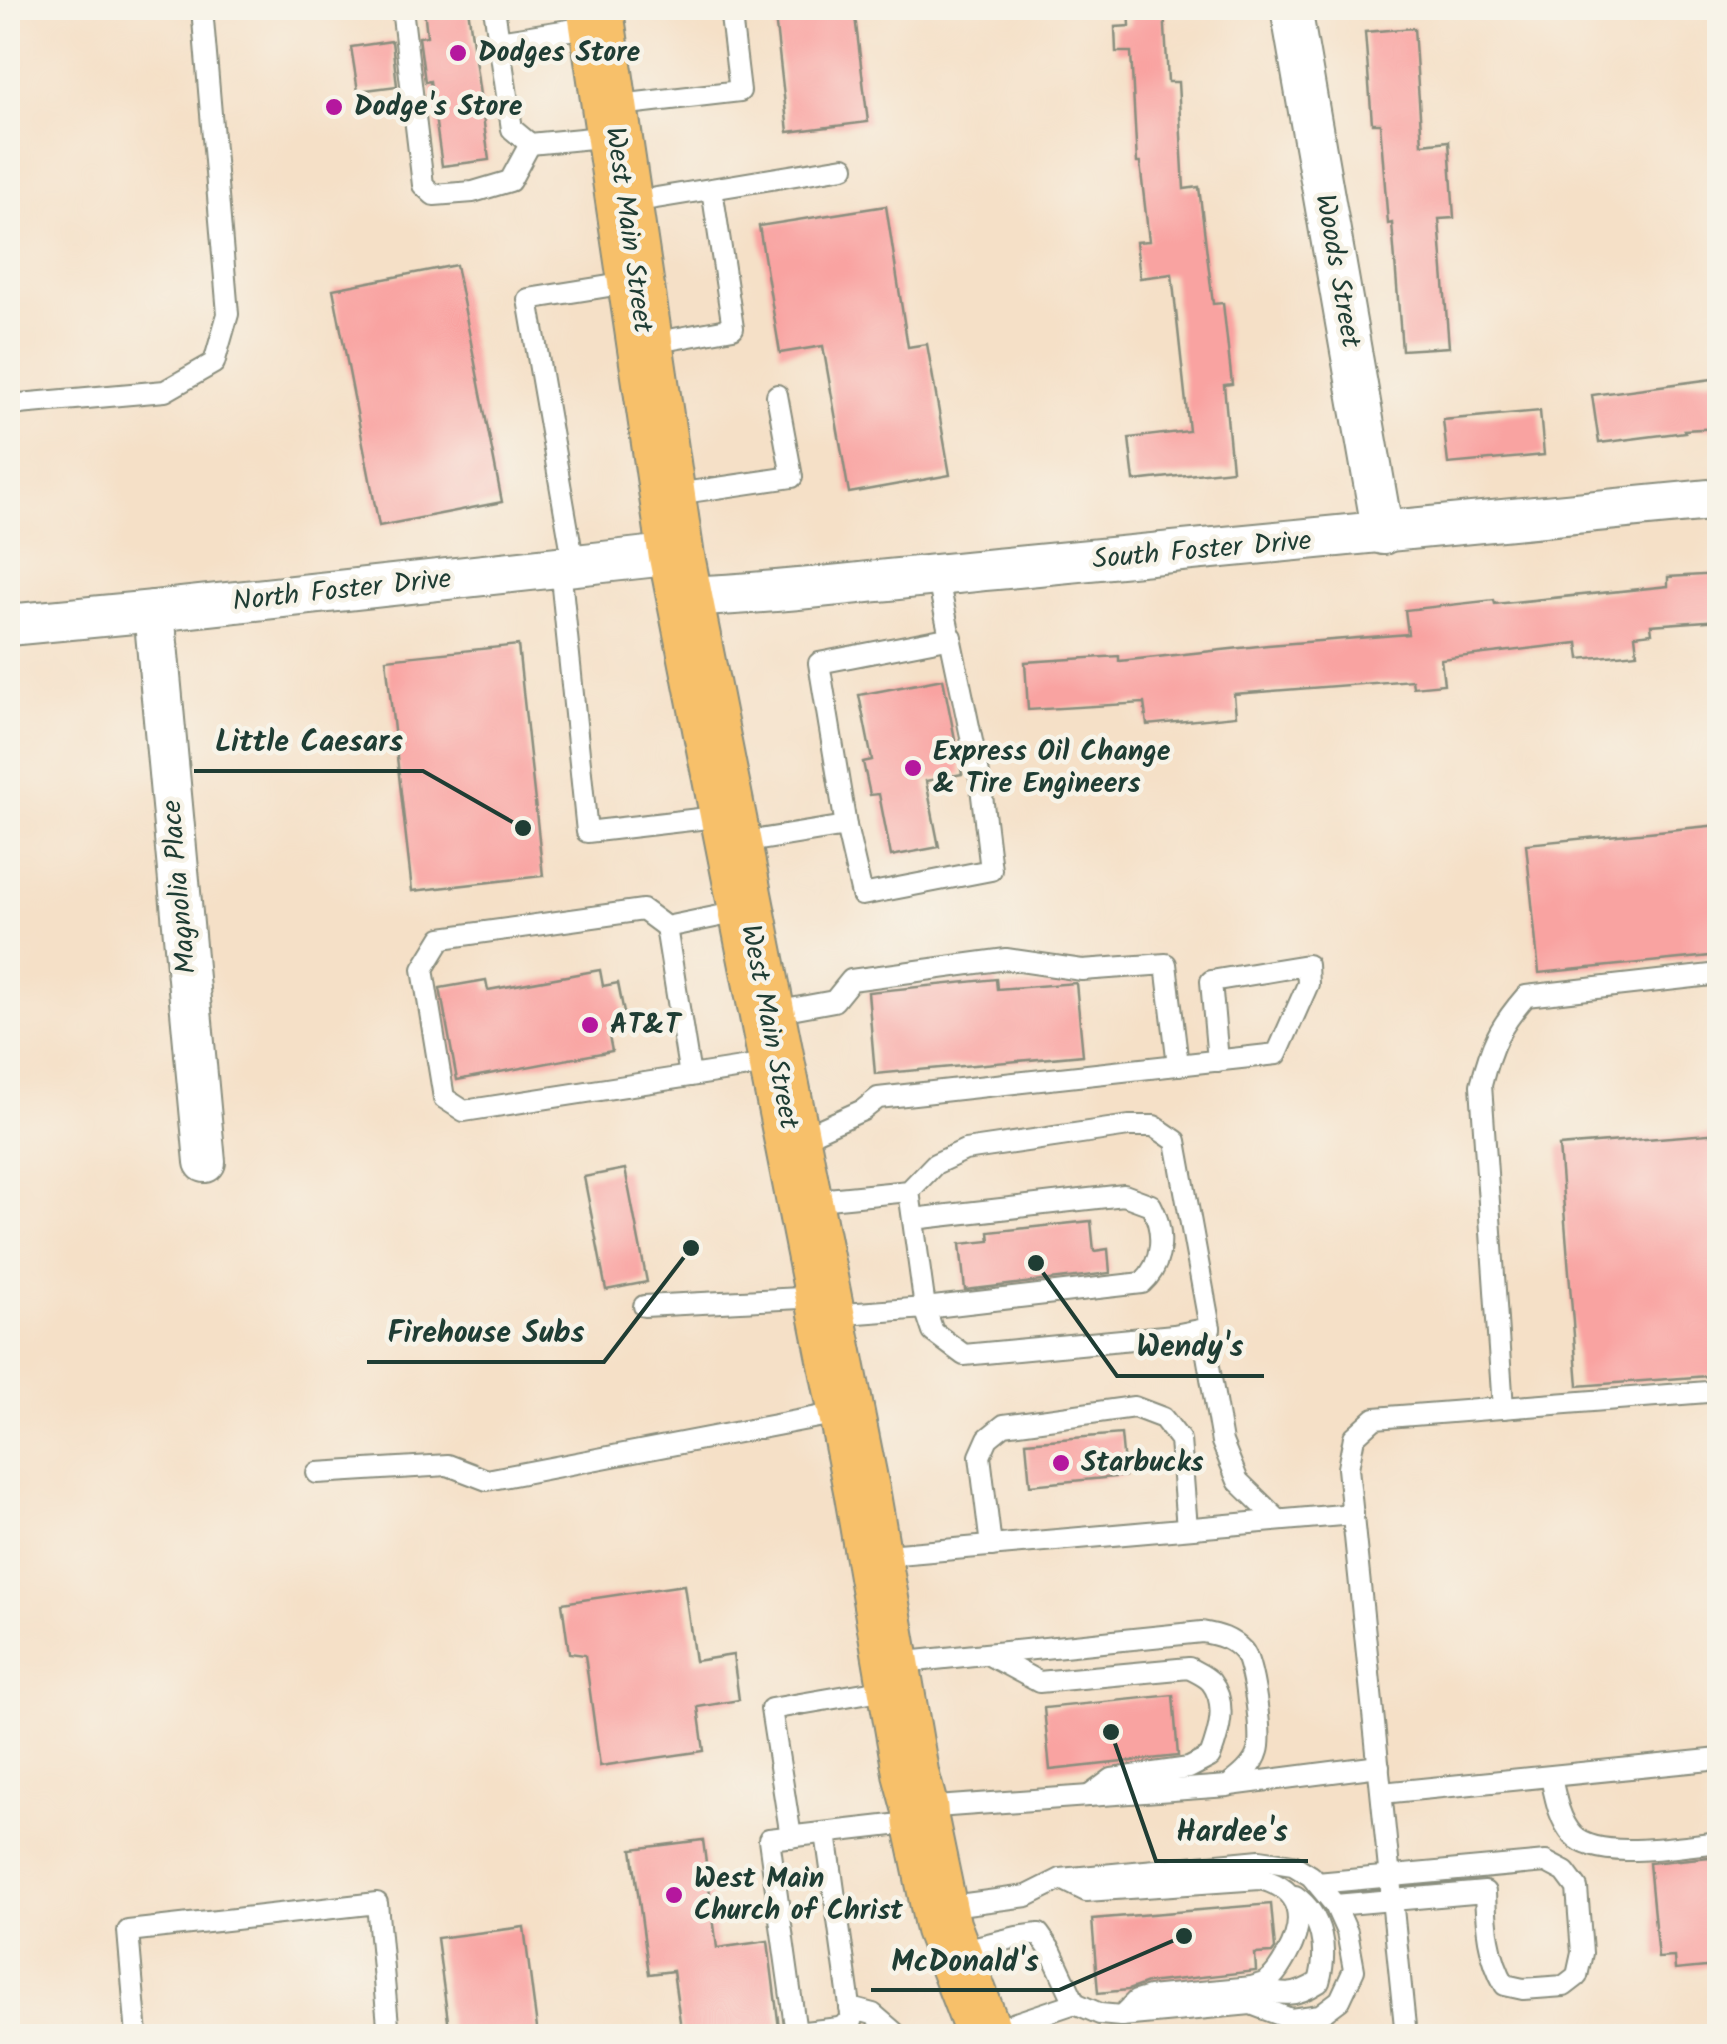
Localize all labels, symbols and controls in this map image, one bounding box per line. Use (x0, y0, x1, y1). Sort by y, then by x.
place label: Dodges Store (478, 31, 640, 76)
marker: Dodges Store (447, 42, 469, 64)
place label: Dodge's Store (354, 85, 523, 130)
marker: Dodge's Store (323, 96, 345, 118)
street label: West Main Street (591, 124, 665, 337)
street label: Woods Street (1301, 191, 1373, 353)
street label: South Foster Drive (1091, 519, 1314, 583)
street label: North Foster Drive (230, 557, 454, 625)
callout: Little Caesars (194, 711, 423, 771)
text: Little Caesars (215, 719, 403, 767)
place label: Express Oil Change & Tire Engineers (933, 730, 1171, 807)
marker: Express Oil Change & Tire Engineers (902, 757, 924, 779)
street label: Magnolia Place (150, 798, 210, 976)
street label: West Main Street (727, 921, 811, 1134)
place label: AT&T (610, 1003, 683, 1048)
marker: AT&T (579, 1014, 601, 1036)
callout: Firehouse Subs (367, 1302, 604, 1362)
text: Firehouse Subs (387, 1310, 585, 1358)
callout: Wendy's (1117, 1316, 1264, 1376)
text: Wendy's (1136, 1324, 1244, 1372)
place label: Starbucks (1081, 1441, 1204, 1486)
marker: Starbucks (1050, 1452, 1072, 1474)
callout: Hardee's (1156, 1801, 1308, 1861)
text: Hardee's (1176, 1809, 1288, 1857)
place label: West Main Church of Christ (694, 1857, 903, 1934)
marker: West Main Church of Christ (663, 1884, 685, 1906)
callout: McDonald's (871, 1930, 1059, 1990)
text: McDonald's (891, 1939, 1039, 1987)

